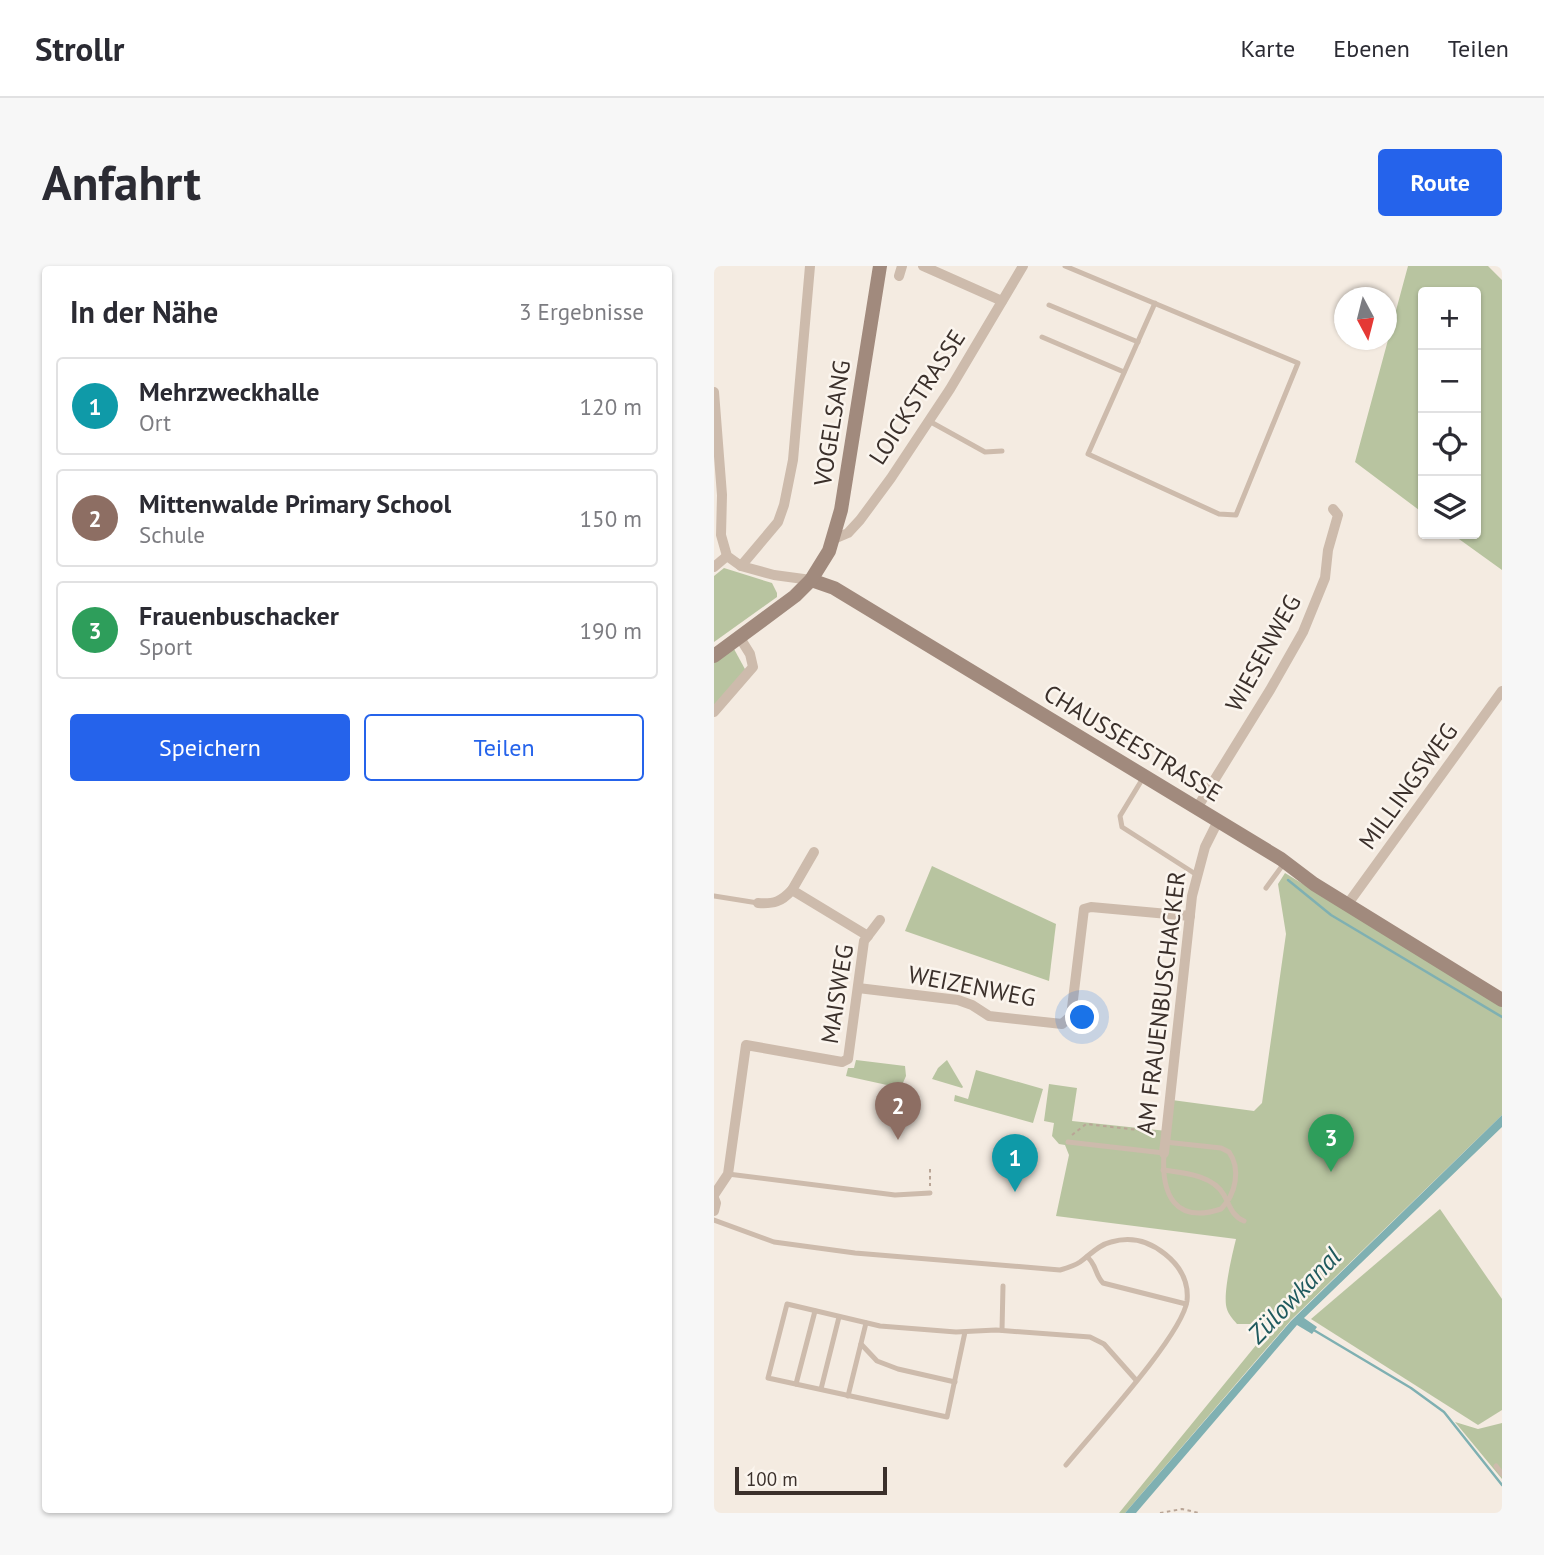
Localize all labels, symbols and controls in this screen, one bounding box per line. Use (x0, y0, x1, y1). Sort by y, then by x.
text: Strollr (35, 27, 124, 70)
text: Karte (1241, 33, 1295, 64)
text: Ebenen (1333, 33, 1410, 64)
text: Teilen (1448, 33, 1509, 64)
button: Route (1378, 149, 1502, 216)
text: Anfahrt (42, 150, 201, 214)
north arrow (1334, 287, 1397, 350)
map controls (1418, 287, 1481, 539)
button: + (1418, 287, 1481, 350)
text: In der Nähe (70, 292, 218, 331)
text: 3 Ergebnisse (519, 297, 644, 326)
street label: LOICKSTRASSE (862, 324, 972, 470)
button: − (1418, 350, 1481, 413)
street label: VOGELSANG (807, 358, 857, 489)
text: Mehrzweckhalle (139, 375, 319, 408)
text: 1 (88, 392, 102, 421)
text: 120 m (580, 392, 642, 421)
text: Ort (139, 408, 171, 437)
button: locate (1418, 413, 1481, 476)
button: layers (1418, 476, 1481, 539)
text: Mittenwalde Primary School (139, 487, 451, 520)
text: 2 (88, 504, 102, 533)
text: 150 m (580, 504, 642, 533)
text: Schule (139, 520, 205, 549)
street label: WIESENWEG (1218, 589, 1308, 717)
text: Frauenbuschacker (139, 599, 339, 632)
text: 3 (88, 616, 102, 645)
text: 190 m (580, 616, 642, 645)
text: Sport (139, 632, 192, 661)
street label: CHAUSSEESTRASSE (1038, 677, 1228, 809)
button: Speichern (70, 714, 350, 781)
button: Teilen (364, 714, 644, 781)
street label: MILLINGSWEG (1352, 717, 1464, 855)
street label: AM FRAUENBUSCHACKER (1129, 869, 1193, 1137)
street label: MAISWEG (814, 942, 860, 1046)
street label: WEIZENWEG (906, 958, 1038, 1014)
your location (1065, 1000, 1099, 1034)
pin: 2 (875, 1082, 921, 1140)
pin: 3 (1308, 1114, 1354, 1172)
pin: 1 (992, 1134, 1038, 1192)
water label: Zülowkanal (1239, 1240, 1348, 1351)
scale bar (735, 1464, 887, 1496)
text: 100 m (746, 1467, 798, 1491)

